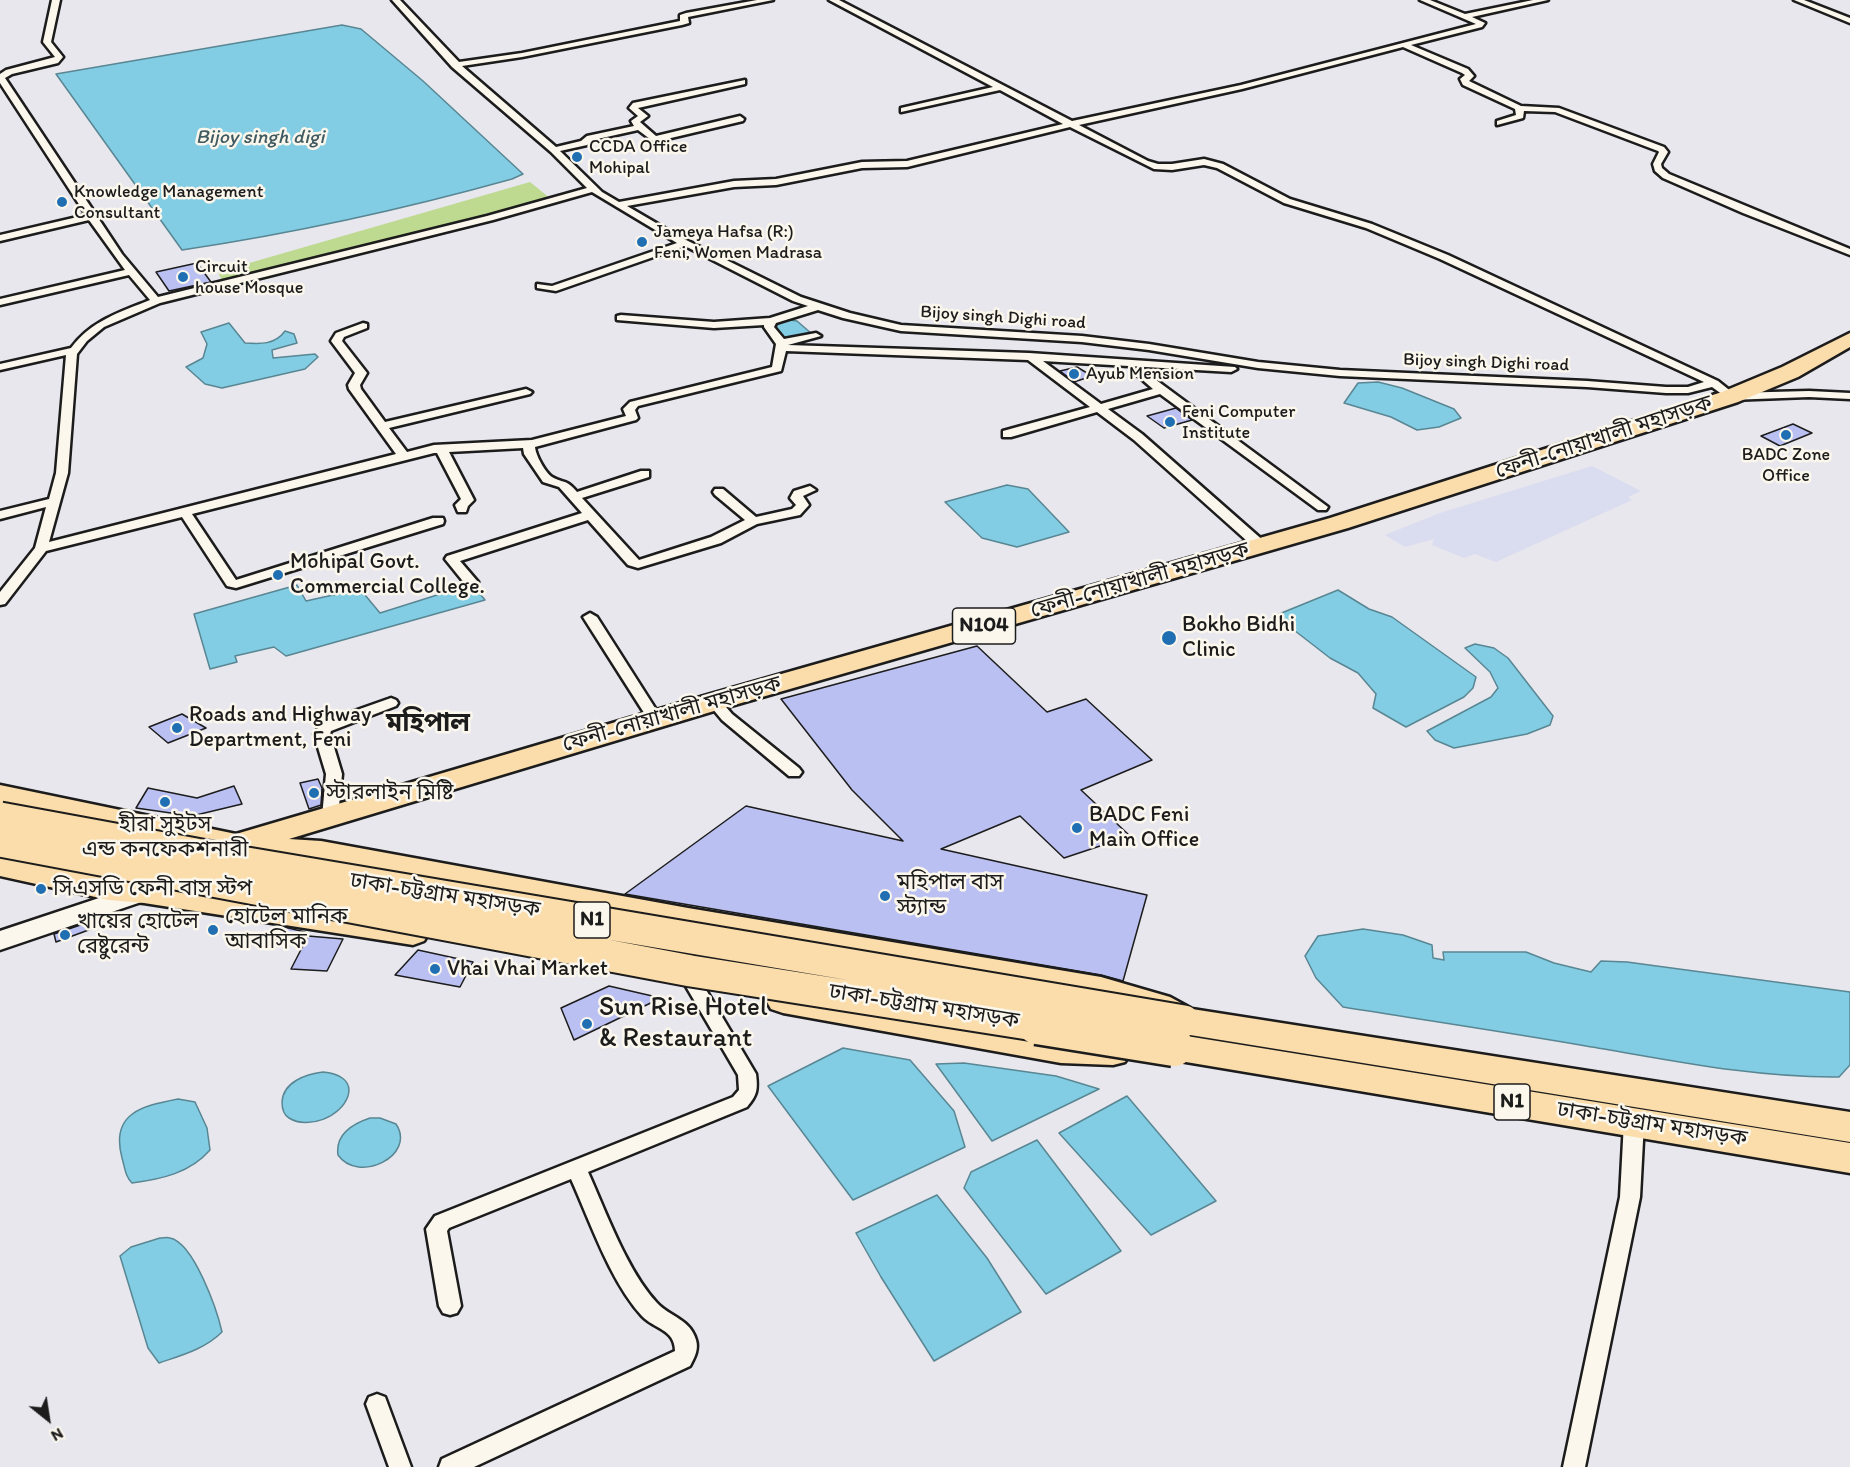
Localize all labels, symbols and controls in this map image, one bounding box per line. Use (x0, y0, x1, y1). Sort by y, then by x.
water label: Bijoy singh digi (196, 126, 324, 150)
place label: CCDA Office Mohipal (589, 136, 687, 178)
marker: CCDA Office Mohipal (570, 150, 584, 164)
place label: Knowledge Management Consultant (74, 181, 263, 224)
marker: Knowledge Management Consultant (55, 195, 69, 209)
place label: Jameya Hafsa (R:) Feni, Women Madrasa (654, 221, 822, 264)
marker: Jameya Hafsa (R:) Feni, Women Madrasa (635, 235, 649, 249)
place label: Circuit house Mosque (195, 256, 304, 298)
marker: Circuit house Mosque (176, 270, 190, 284)
street label: Bijoy singh Dighi road (919, 301, 1087, 335)
street label: Bijoy singh Dighi road (1403, 349, 1569, 377)
place label: Ayub Mension (1086, 363, 1194, 385)
marker: Ayub Mension (1067, 367, 1081, 381)
street label: ফেনী-নোয়াখালী মহাসড়ক (1492, 390, 1716, 486)
place label: Feni Computer Institute (1182, 401, 1295, 444)
marker: Feni Computer Institute (1163, 415, 1177, 429)
marker: BADC Zone Office (1779, 428, 1793, 442)
place label: BADC Zone Office (1742, 444, 1830, 486)
street label: ফেনী-নোয়াখালী মহাসড়ক (1028, 537, 1252, 625)
place label: Mohipal Govt. Commercial College. (290, 549, 485, 600)
marker: Mohipal Govt. Commercial College. (271, 568, 285, 582)
road number: N104 (952, 608, 1016, 644)
place label: Bokho Bidhi Clinic (1182, 612, 1295, 664)
marker: Bokho Bidhi Clinic (1160, 629, 1178, 647)
street label: ফেনী-নোয়াখালী মহাসড়ক (560, 671, 784, 759)
place label: Roads and Highway Department, Feni (189, 702, 371, 754)
district label: মহিপাল (386, 708, 470, 740)
marker: Roads and Highway Department, Feni (170, 721, 184, 735)
place label: স্টারলাইন মিষ্টি (326, 780, 454, 806)
marker: স্টারলাইন মিষ্টি (307, 786, 321, 800)
marker: হীরা সুইটস এন্ড কনফেকশনারী (158, 795, 172, 809)
place label: BADC Feni Main Office (1089, 802, 1199, 854)
place label: হীরা সুইটস এন্ড কনফেকশনারী (82, 812, 248, 864)
marker: BADC Feni Main Office (1070, 821, 1084, 835)
street label: ঢাকা-চট্টগ্রাম মহাসড়ক (348, 868, 542, 924)
place label: মহিপাল বাস স্ট্যান্ড (897, 870, 1003, 921)
place label: সিএসডি ফেনী বাস স্টপ (53, 876, 252, 902)
marker: সিএসডি ফেনী বাস স্টপ (34, 882, 48, 896)
marker: মহিপাল বাস স্ট্যান্ড (878, 889, 892, 903)
road number: N1 (574, 902, 610, 938)
place label: হোটেল মানিক আবাসিক (225, 904, 348, 956)
place label: খায়ের হোটেল রেষ্টুরেন্ট (77, 909, 199, 960)
marker: হোটেল মানিক আবাসিক (206, 923, 220, 937)
marker: খায়ের হোটেল রেষ্টুরেন্ট (58, 928, 72, 942)
place label: Vhai Vhai Market (447, 956, 608, 982)
marker: Vhai Vhai Market (428, 962, 442, 976)
street label: ঢাকা-চট্টগ্রাম মহাসড়ক (827, 979, 1021, 1035)
place label: Sun Rise Hotel & Restaurant (599, 992, 768, 1055)
marker: Sun Rise Hotel & Restaurant (580, 1017, 594, 1031)
road number: N1 (1494, 1084, 1530, 1120)
street label: ঢাকা-চট্টগ্রাম মহাসড়ক (1555, 1097, 1749, 1153)
north arrow (18, 1389, 78, 1449)
text: N (48, 1424, 67, 1446)

